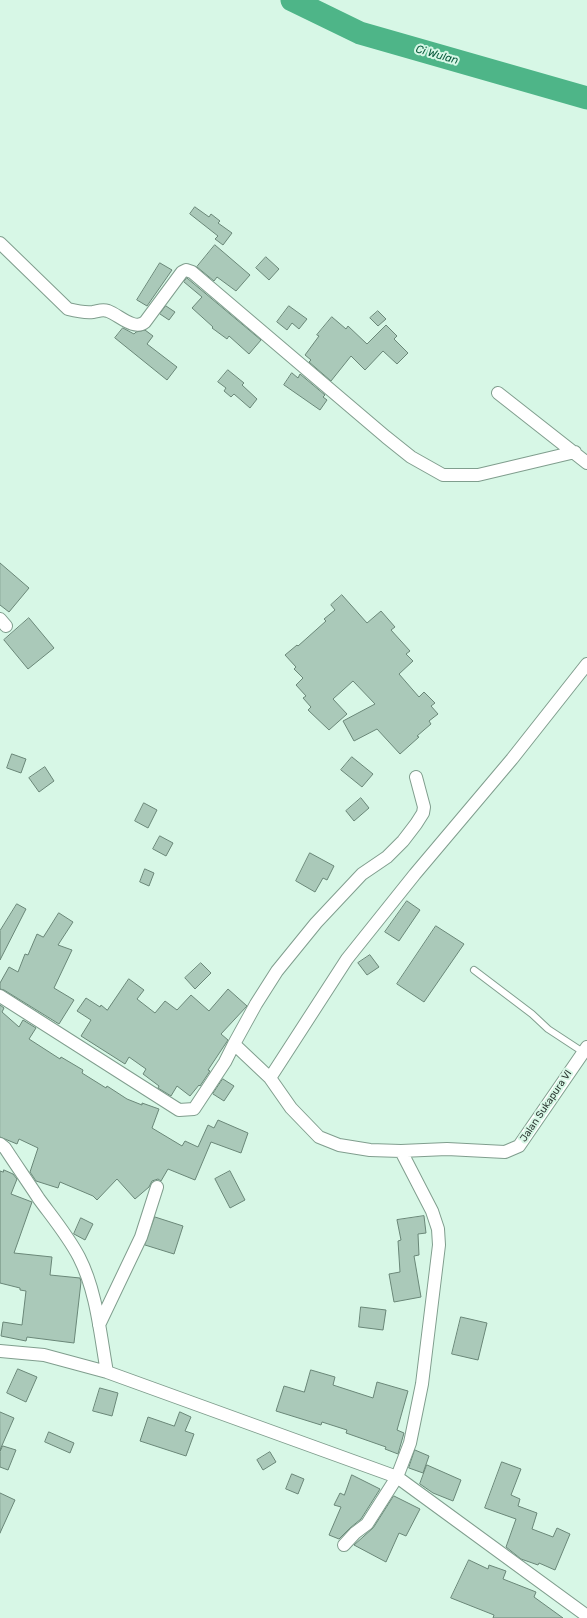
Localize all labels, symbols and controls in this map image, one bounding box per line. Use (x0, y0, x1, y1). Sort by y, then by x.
water label: Ci Wulan (414, 43, 460, 67)
street label: Jalan Sukapura VI (518, 1068, 574, 1144)

